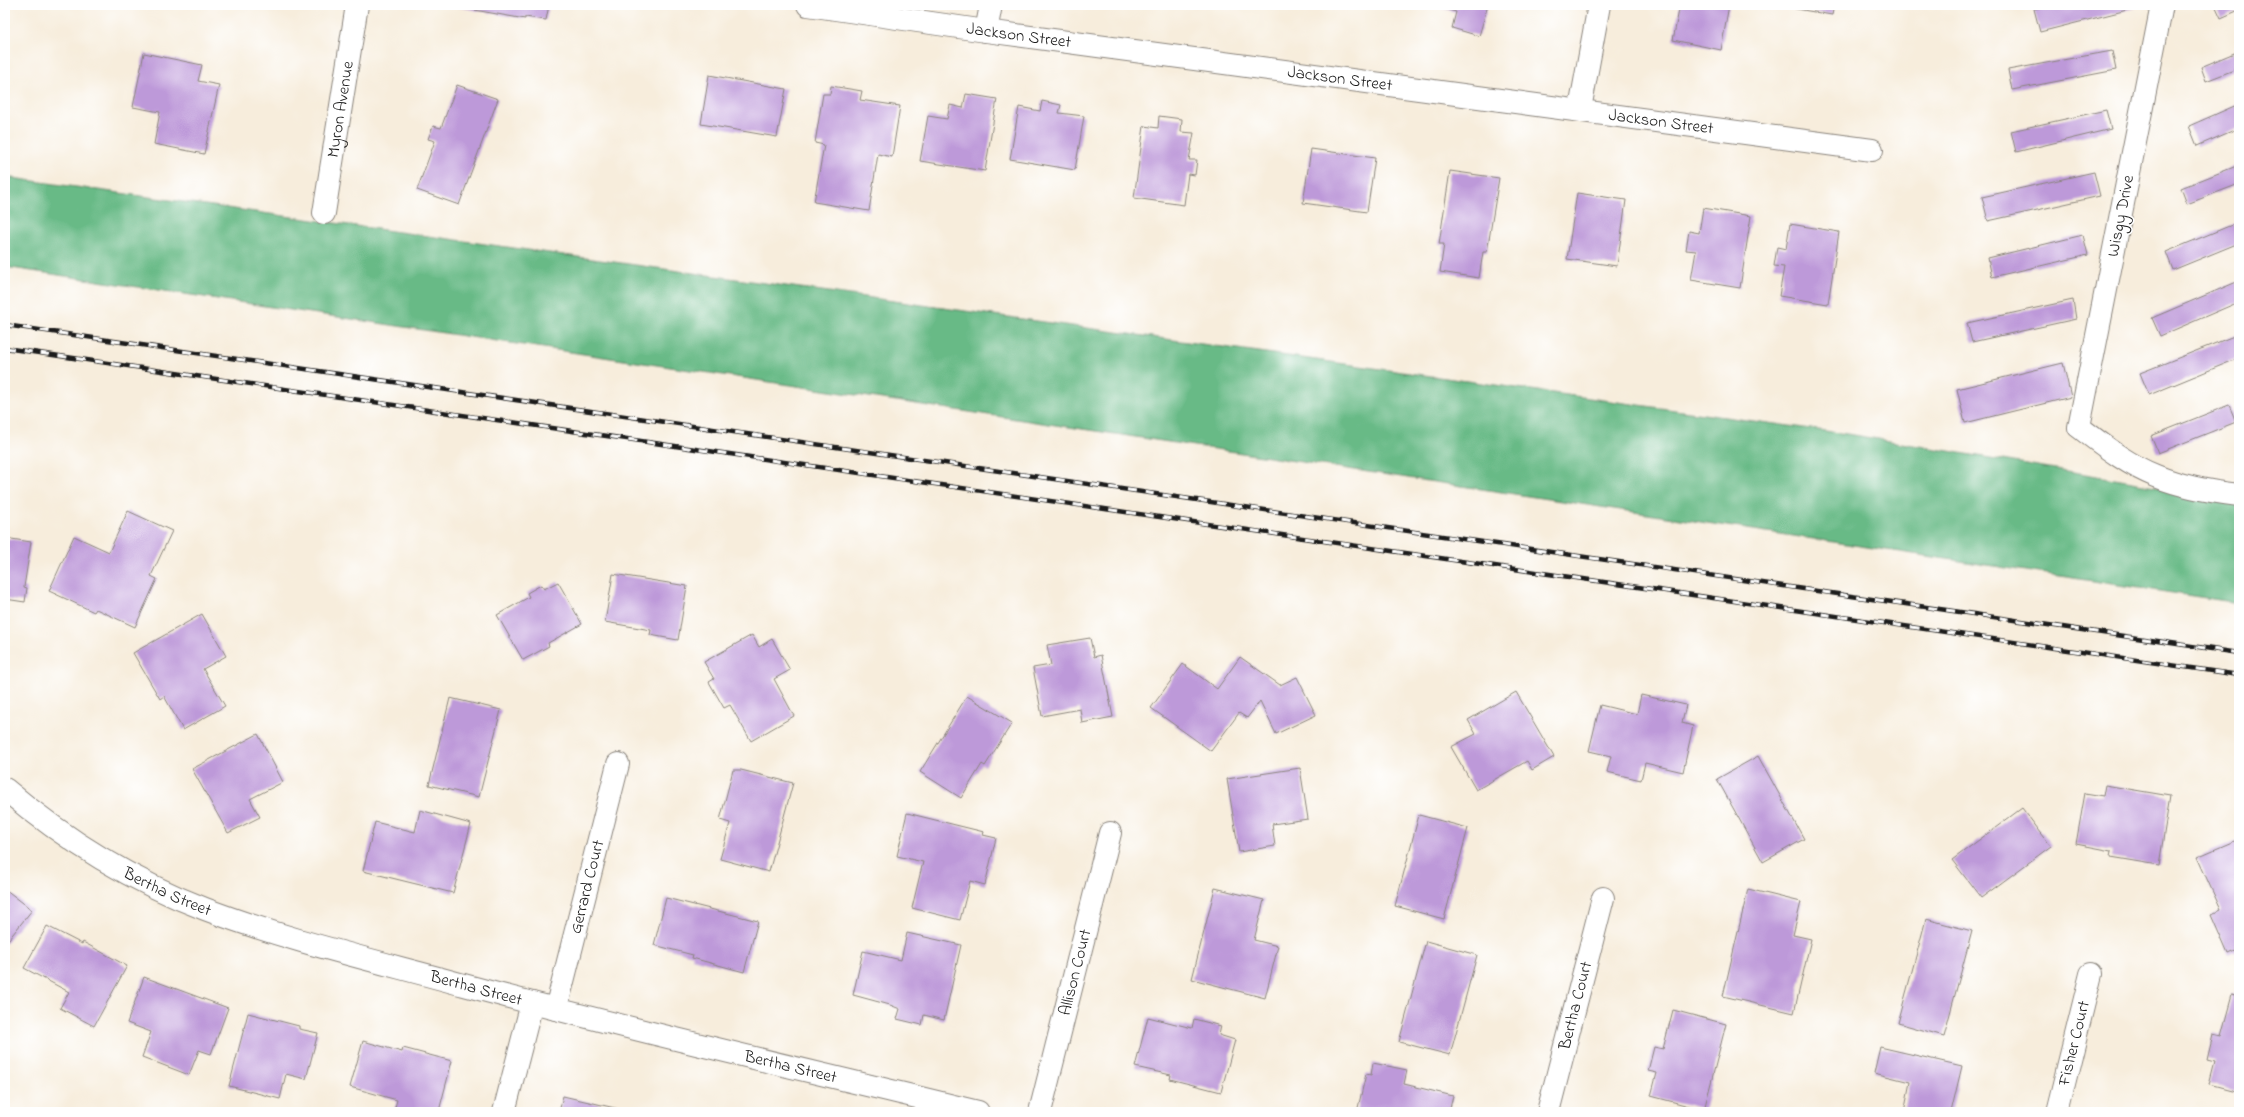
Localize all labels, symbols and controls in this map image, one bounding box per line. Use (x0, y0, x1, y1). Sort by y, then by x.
street label: Jackson Street (965, 16, 1073, 55)
street label: Myron Avenue (320, 59, 360, 159)
street label: Jackson Street (1286, 59, 1394, 98)
street label: Jackson Street (1607, 102, 1715, 141)
street label: Wisgy Drive (2101, 173, 2143, 259)
street label: Gerrard Court (563, 837, 611, 936)
street label: Bertha Street (118, 860, 215, 923)
street label: Allison Court (1052, 926, 1098, 1018)
street label: Bertha Court (1552, 958, 1599, 1053)
street label: Bertha Street (426, 964, 525, 1013)
street label: Fisher Court (2051, 998, 2097, 1089)
street label: Bertha Street (741, 1043, 840, 1090)

